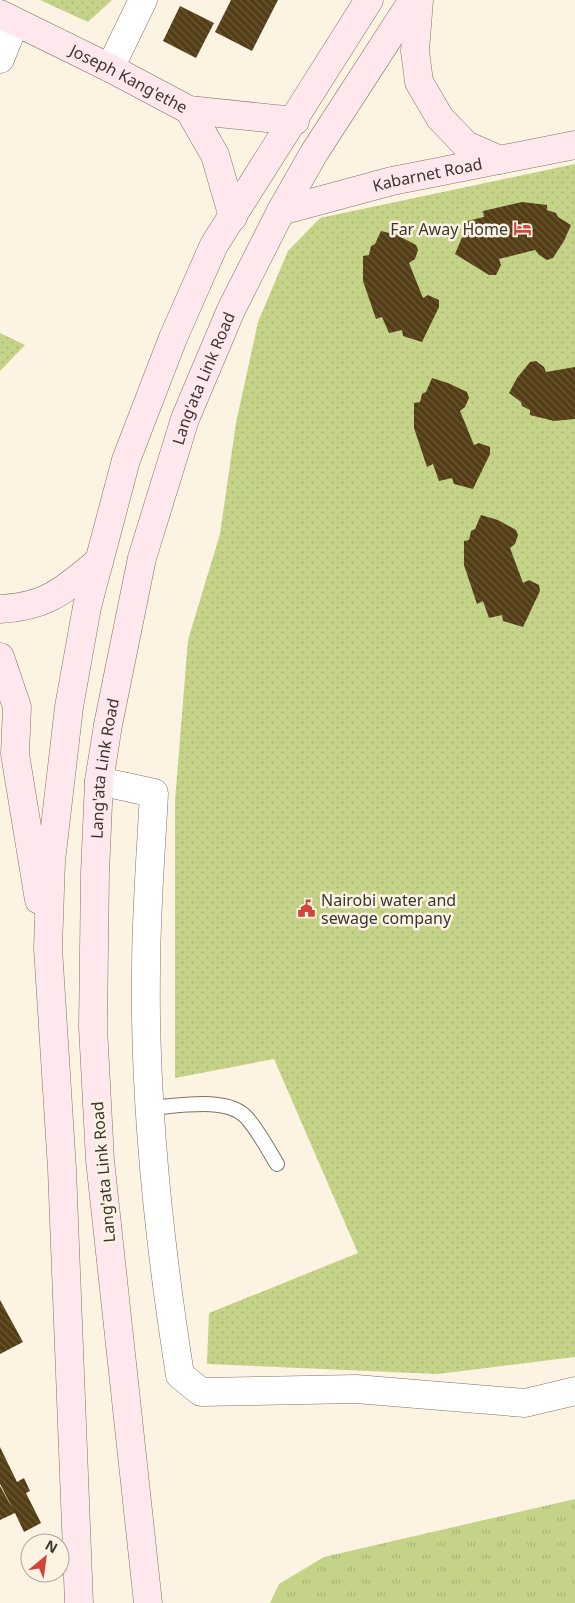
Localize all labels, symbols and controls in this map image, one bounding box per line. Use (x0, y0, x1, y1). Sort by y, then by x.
street label: Joseph Kang'ethe (64, 38, 191, 118)
street label: Kabarnet Road (370, 152, 484, 197)
place label: Far Away Home (390, 218, 508, 240)
hotel icon: Far Away Home (512, 219, 532, 239)
street label: Lang'ata Link Road (167, 309, 240, 447)
street label: Lang'ata Link Road (86, 696, 124, 839)
place label: Nairobi water and sewage company (321, 889, 456, 929)
public building icon: Nairobi water and sewage company (297, 899, 317, 919)
street label: Lang'ata Link Road (86, 1101, 120, 1243)
north arrow (20, 1533, 70, 1583)
text: N (42, 1535, 61, 1557)

